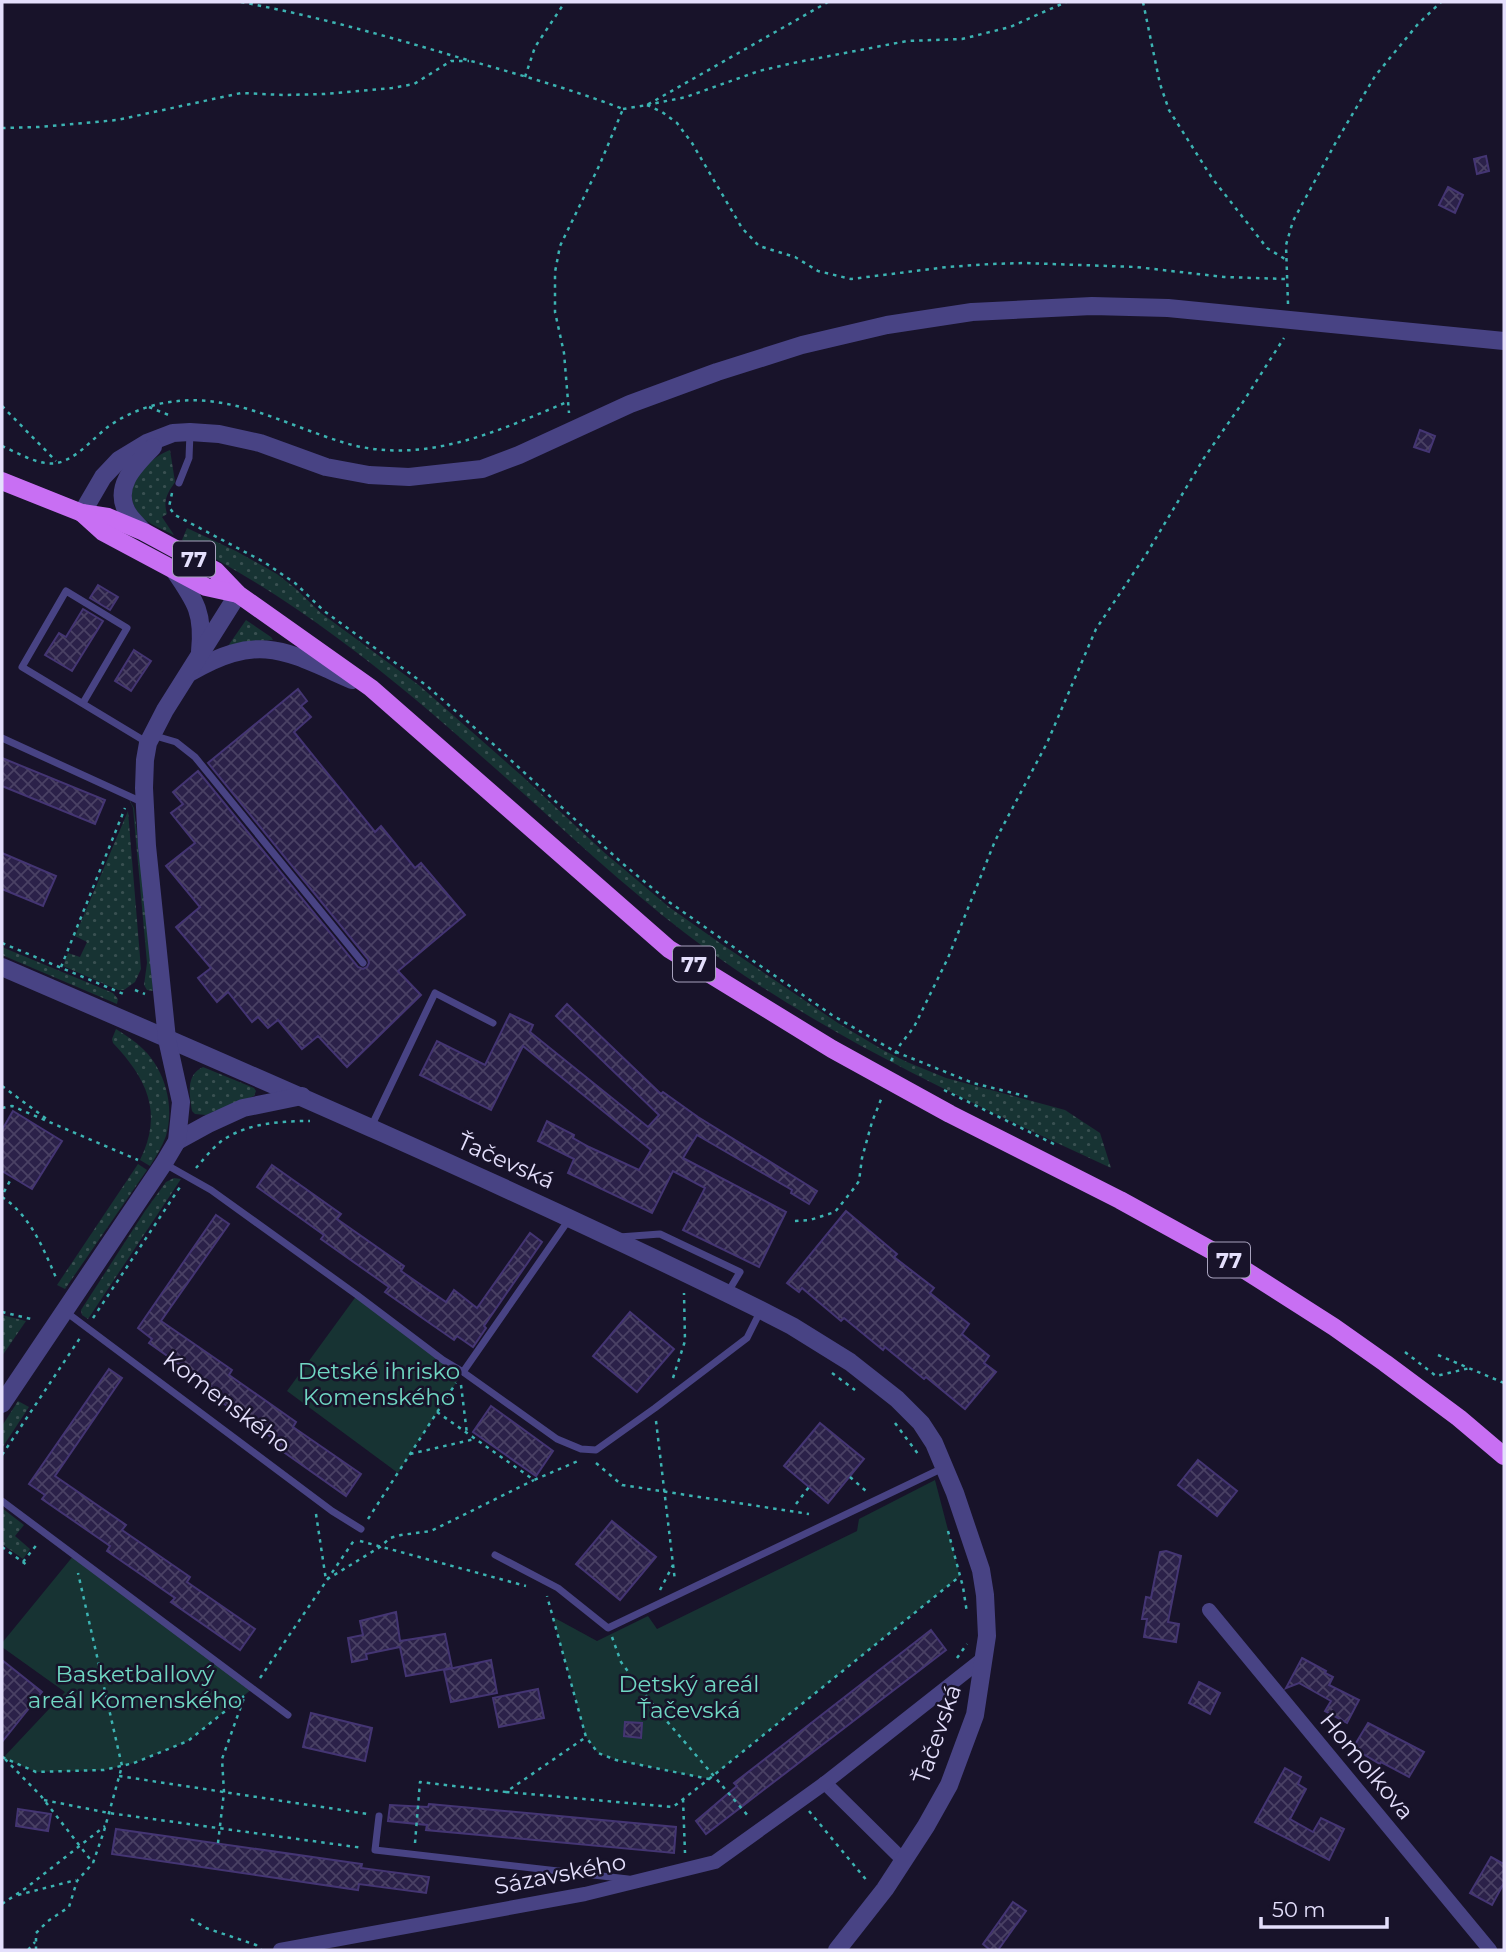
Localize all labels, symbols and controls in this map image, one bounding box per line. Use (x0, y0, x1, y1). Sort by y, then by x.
road number: 77 (173, 542, 215, 576)
road number: 77 (673, 946, 715, 982)
street label: Ťačevská (453, 1127, 559, 1195)
road number: 77 (1208, 1242, 1250, 1278)
street label: Komenského (158, 1345, 296, 1459)
park label: Detské ihrisko Komenského (298, 1357, 460, 1411)
park label: Basketballový areál Komenského (28, 1660, 242, 1714)
park label: Detský areál Ťačevská (619, 1670, 759, 1724)
street label: Ťačevská (907, 1681, 967, 1787)
street label: Homolkova (1314, 1707, 1420, 1825)
street label: Sázavského (492, 1848, 628, 1900)
scale bar (1261, 1885, 1387, 1929)
text: 50 m (1272, 1897, 1326, 1922)

